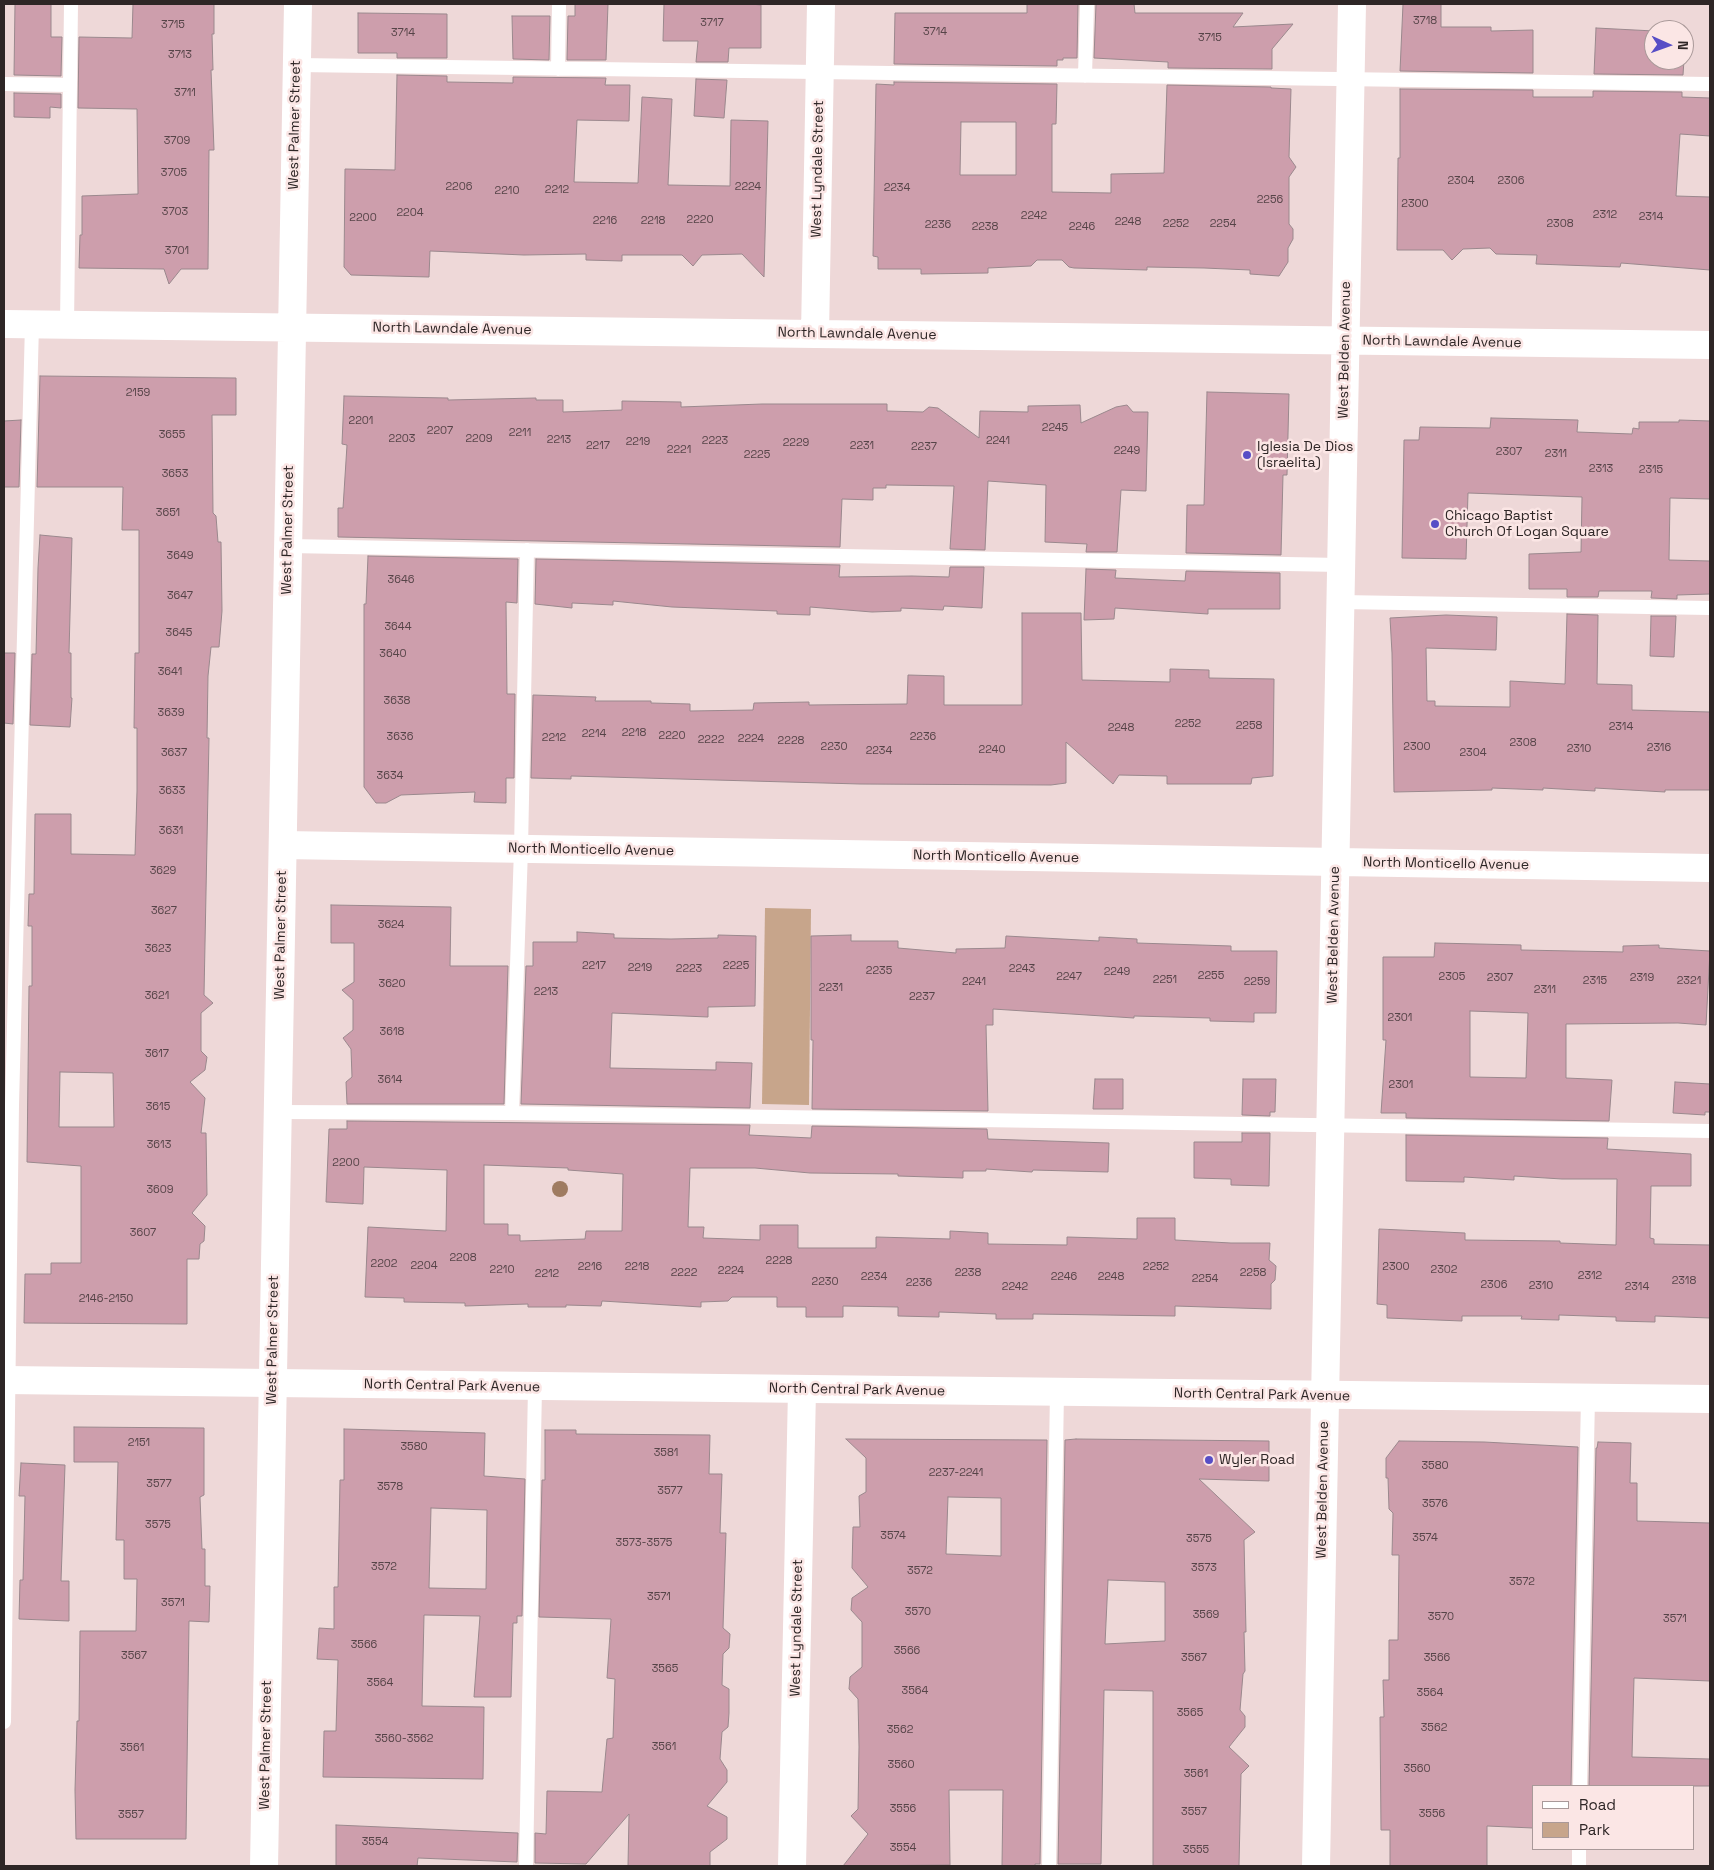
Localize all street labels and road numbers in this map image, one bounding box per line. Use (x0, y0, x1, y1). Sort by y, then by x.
street label: West Palmer Street (285, 60, 305, 190)
street label: West Lyndale Street (808, 100, 828, 238)
street label: West Belden Avenue (1335, 281, 1355, 419)
street label: North Lawndale Avenue (372, 319, 532, 339)
street label: North Lawndale Avenue (777, 324, 937, 344)
street label: North Lawndale Avenue (1362, 332, 1522, 352)
street label: West Palmer Street (278, 465, 298, 595)
street label: North Monticello Avenue (508, 840, 674, 860)
street label: North Monticello Avenue (913, 847, 1079, 867)
street label: North Monticello Avenue (1363, 854, 1529, 874)
street label: West Belden Avenue (1324, 866, 1344, 1004)
street label: West Palmer Street (271, 870, 291, 1000)
street label: West Palmer Street (263, 1275, 283, 1405)
street label: North Central Park Avenue (364, 1376, 540, 1396)
street label: North Central Park Avenue (769, 1380, 945, 1400)
street label: North Central Park Avenue (1174, 1385, 1350, 1405)
street label: West Belden Avenue (1313, 1421, 1333, 1559)
street label: West Lyndale Street (787, 1559, 807, 1697)
street label: West Palmer Street (256, 1680, 276, 1810)

